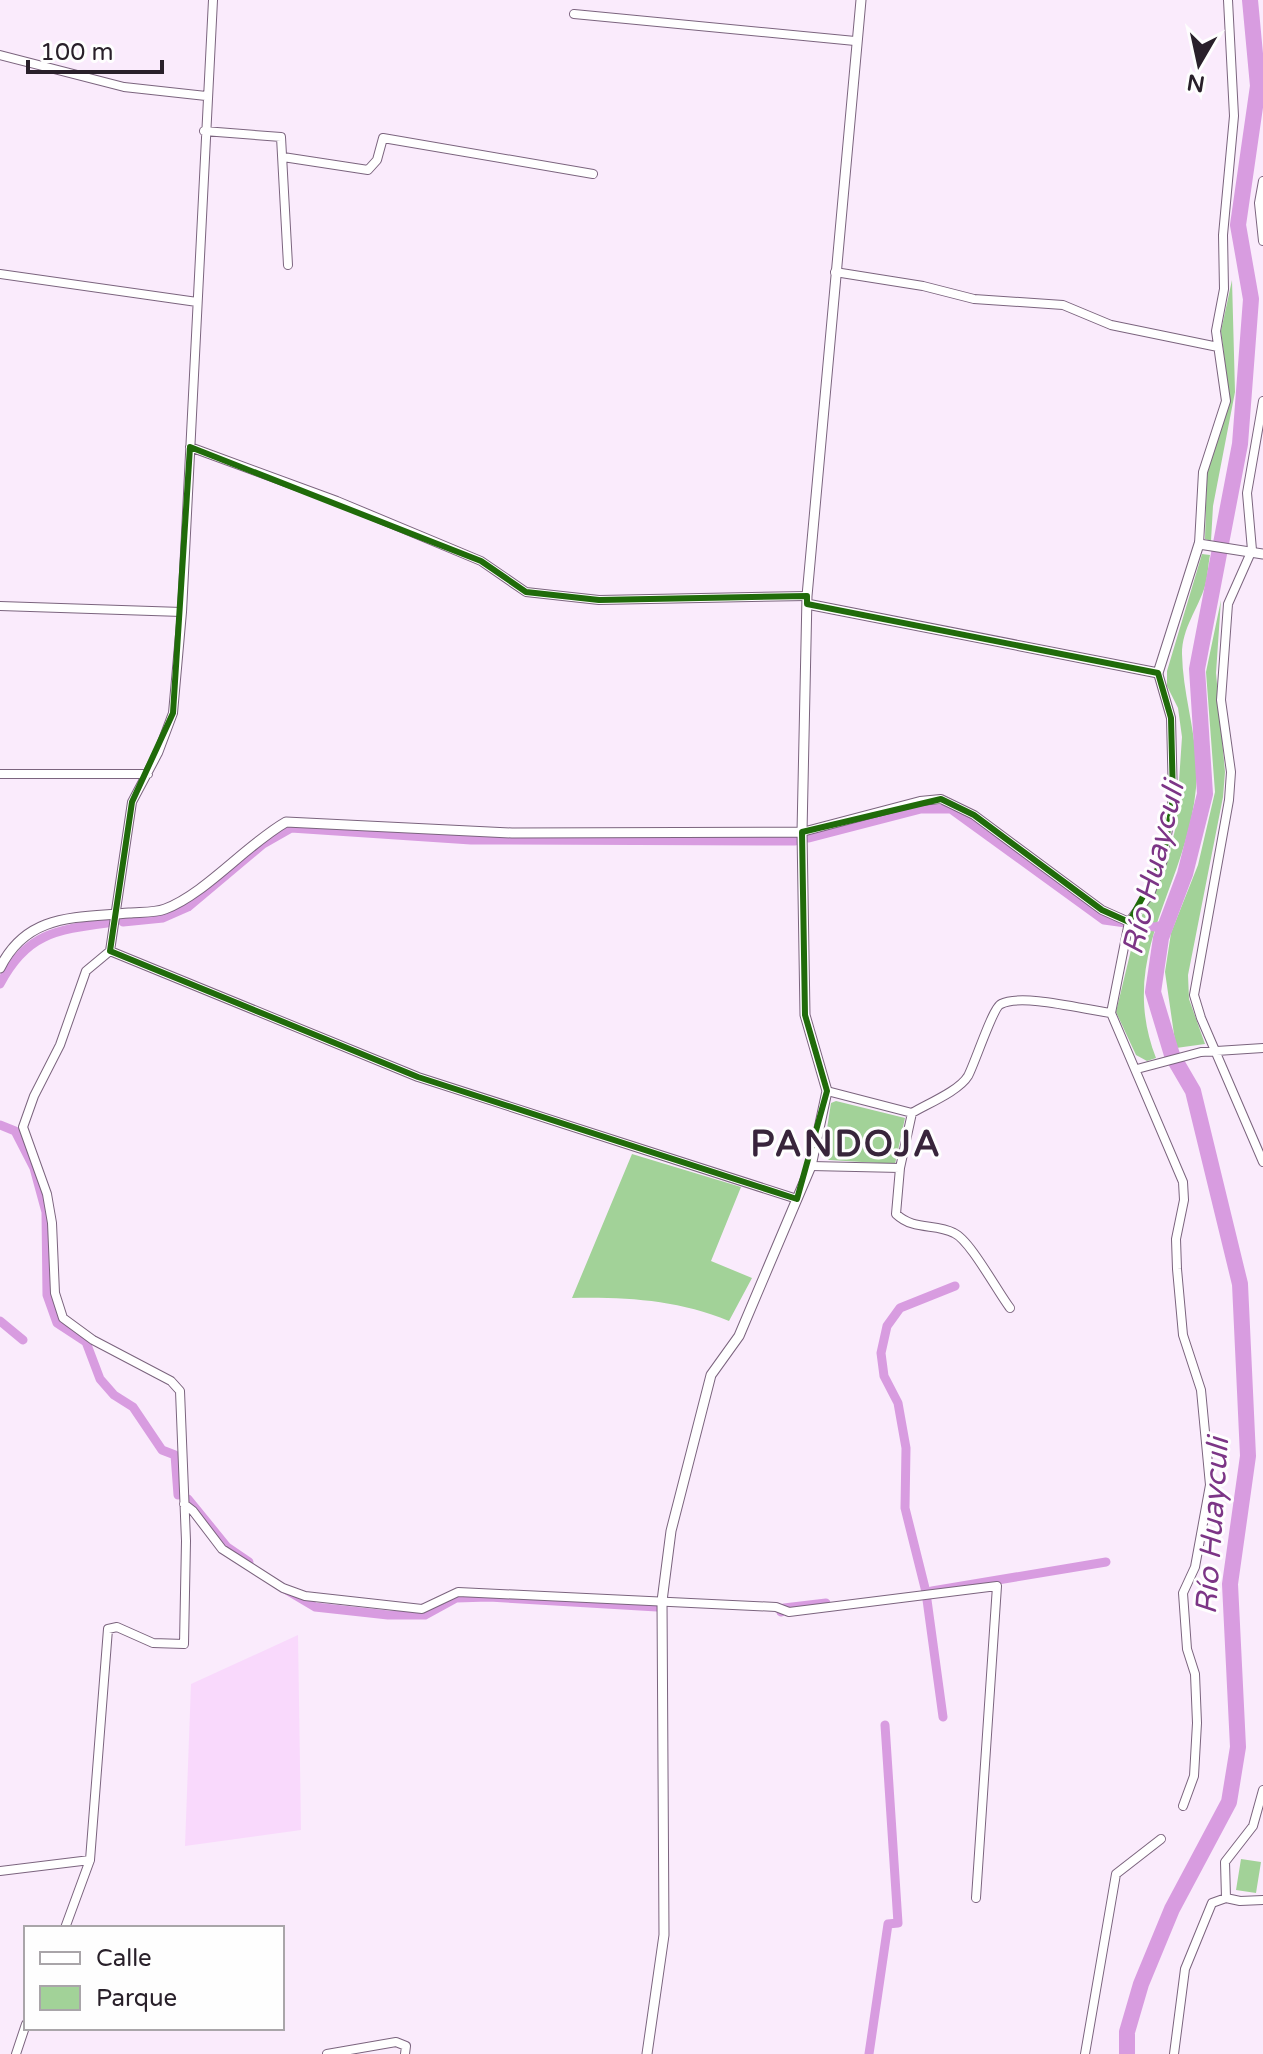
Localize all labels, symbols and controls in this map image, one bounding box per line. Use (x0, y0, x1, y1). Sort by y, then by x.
scale bar (28, 24, 162, 74)
north arrow (1159, 24, 1239, 104)
text: 100 m (40, 38, 114, 67)
text: N (1185, 69, 1207, 97)
water label: Río Huayculi (1114, 774, 1194, 959)
district label: PANDOJA (750, 1123, 942, 1166)
water label: Río Huayculi (1188, 1433, 1237, 1616)
legend (24, 1926, 284, 2030)
text: Calle (96, 1944, 152, 1973)
text: Parque (96, 1984, 177, 2013)

